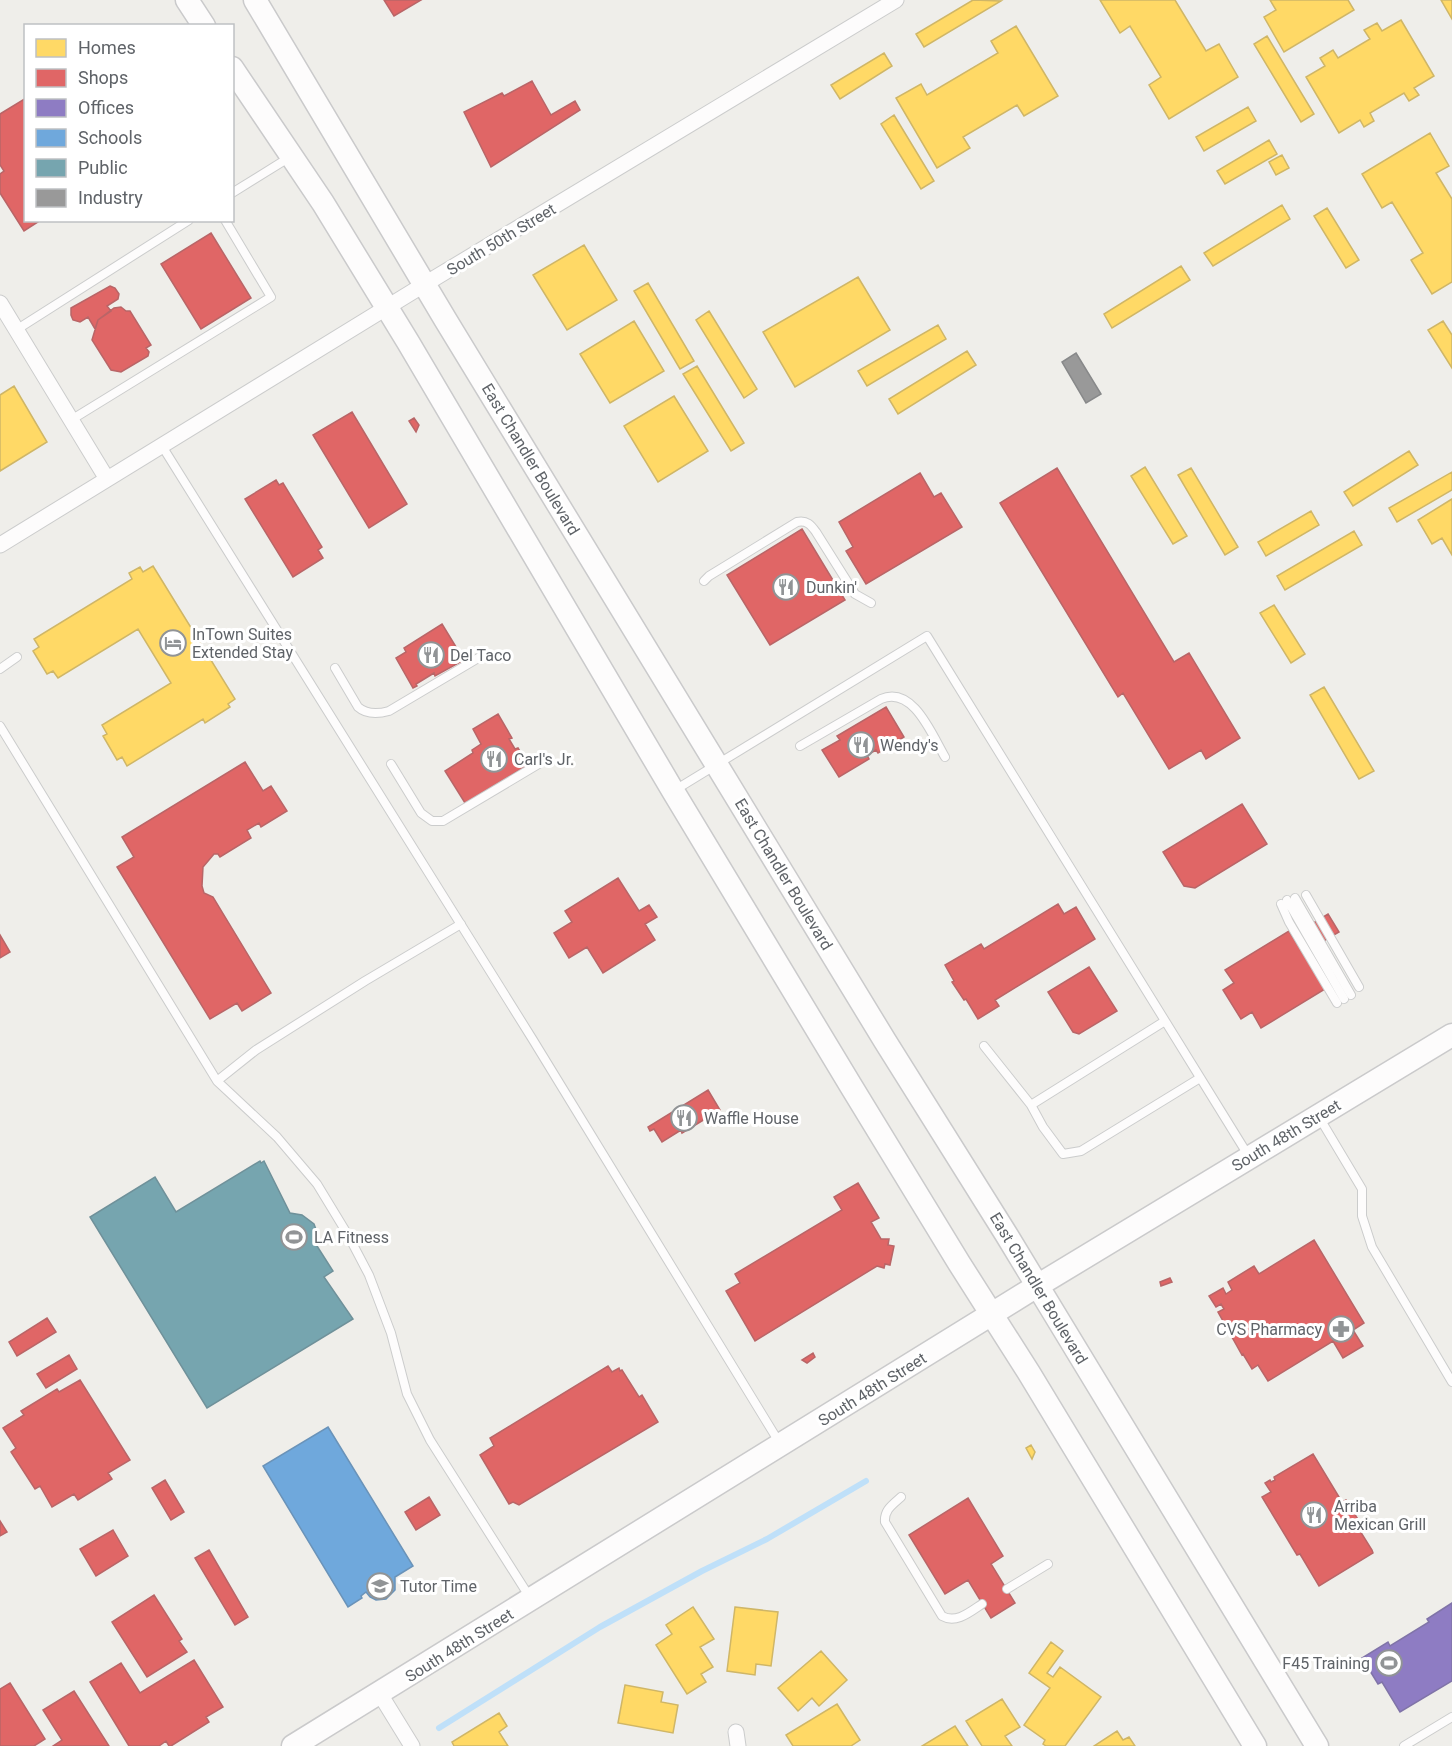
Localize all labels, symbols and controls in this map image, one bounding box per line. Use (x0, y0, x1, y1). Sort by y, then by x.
legend (24, 24, 234, 222)
text: Homes (78, 37, 136, 58)
text: Shops (78, 67, 128, 88)
text: Offices (78, 97, 134, 118)
text: Schools (78, 127, 142, 148)
text: Public (78, 157, 128, 178)
text: Industry (78, 187, 143, 208)
street label: South 50th Street (443, 199, 559, 279)
street label: East Chandler Boulevard (478, 380, 583, 539)
restaurant icon: Dunkin' (771, 572, 801, 602)
place label: Dunkin' (806, 578, 857, 597)
place label: InTown Suites Extended Stay (192, 625, 293, 662)
hotel icon: InTown Suites Extended Stay (158, 628, 188, 658)
restaurant icon: Del Taco (416, 640, 446, 670)
place label: Del Taco (450, 646, 511, 665)
restaurant icon: Wendy's (846, 730, 876, 760)
place label: Wendy's (880, 736, 938, 755)
restaurant icon: Carl's Jr. (479, 744, 509, 774)
place label: Carl's Jr. (514, 750, 574, 769)
street label: East Chandler Boulevard (731, 795, 836, 954)
street label: South 48th Street (1228, 1095, 1344, 1175)
restaurant icon: Waffle House (669, 1103, 699, 1133)
place label: Waffle House (704, 1109, 799, 1128)
street label: East Chandler Boulevard (986, 1209, 1091, 1368)
sports icon: LA Fitness (279, 1222, 309, 1252)
place label: LA Fitness (314, 1228, 389, 1247)
pharmacy icon: CVS Pharmacy (1326, 1314, 1356, 1344)
place label: CVS Pharmacy (1216, 1320, 1322, 1339)
street label: South 48th Street (815, 1349, 930, 1430)
place label: Arriba Mexican Grill (1334, 1497, 1426, 1534)
restaurant icon: Arriba Mexican Grill (1299, 1500, 1329, 1530)
school or university icon: Tutor Time (365, 1571, 395, 1601)
place label: Tutor Time (400, 1577, 477, 1596)
street label: South 48th Street (402, 1605, 517, 1686)
sports icon: F45 Training (1374, 1648, 1404, 1678)
place label: F45 Training (1282, 1654, 1370, 1673)

